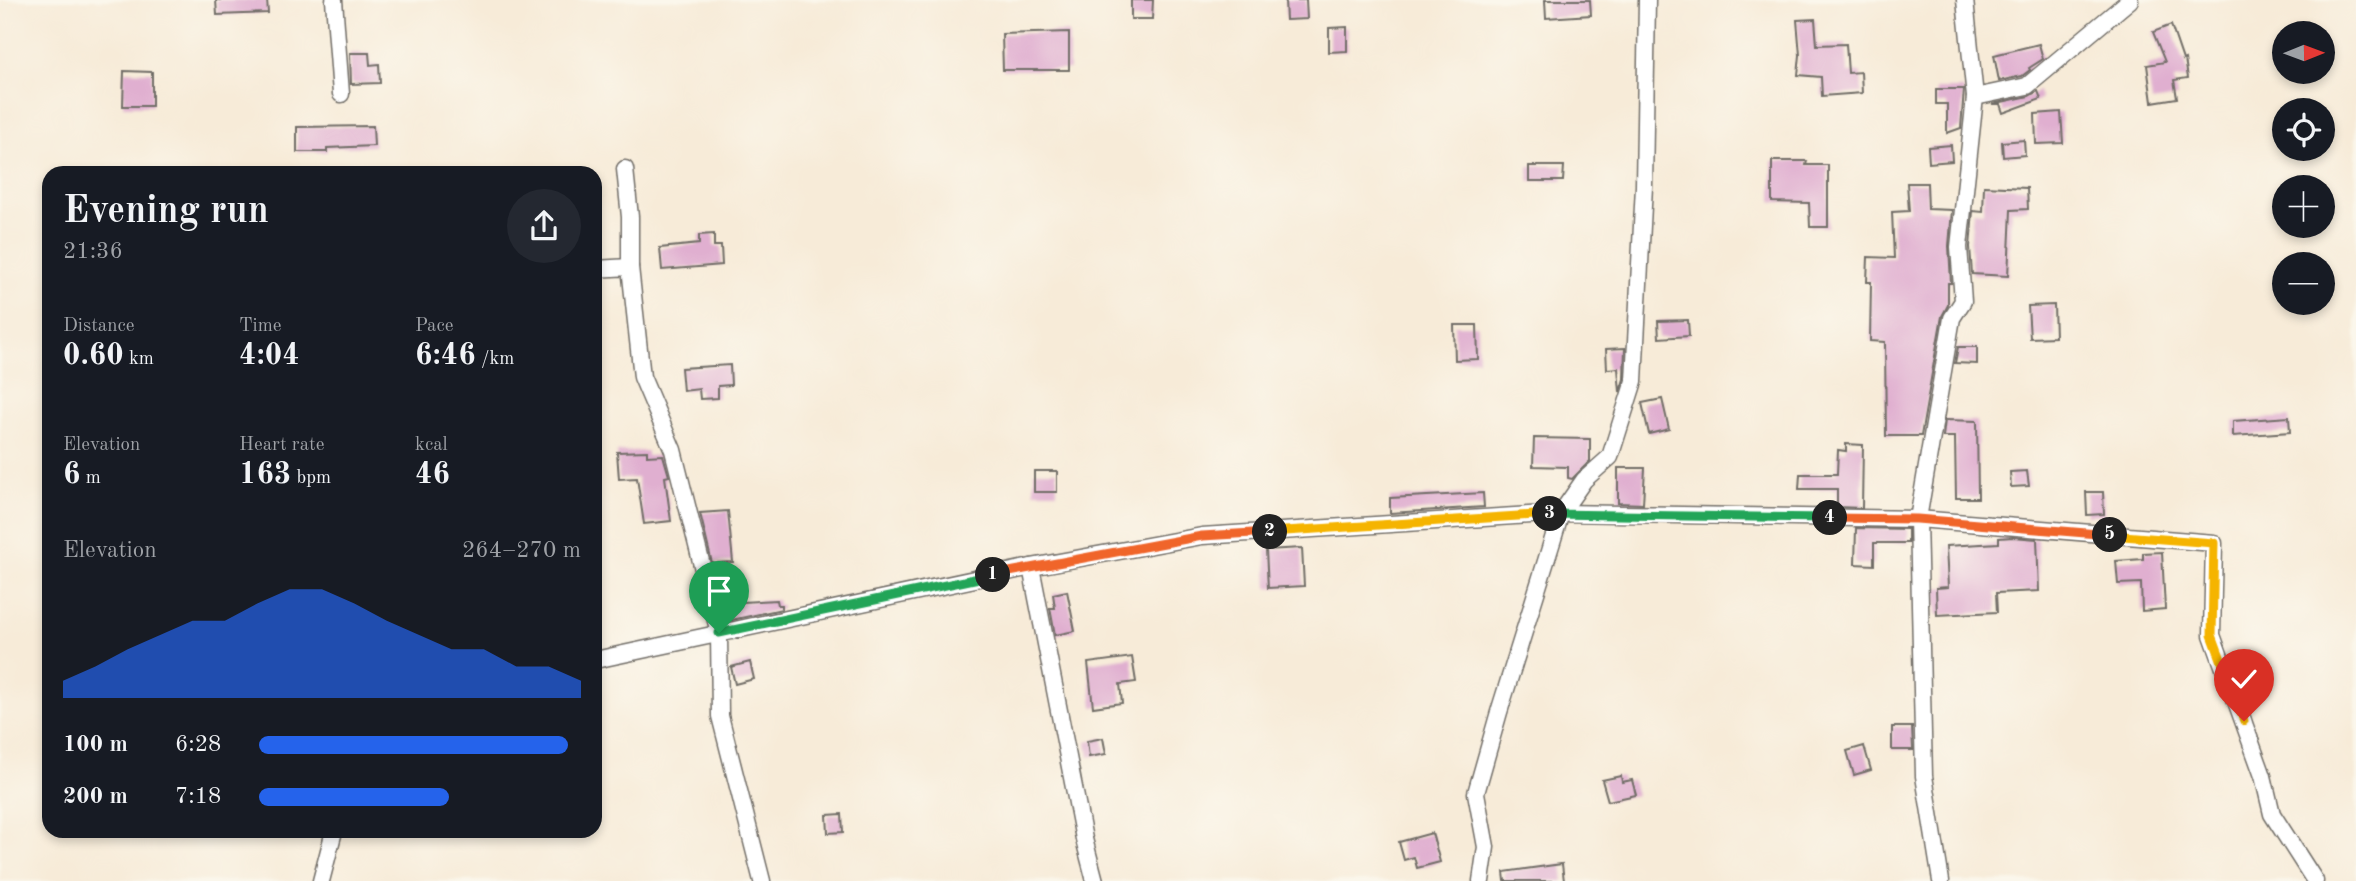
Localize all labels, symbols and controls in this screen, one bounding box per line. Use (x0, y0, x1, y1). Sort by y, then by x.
north arrow (2272, 21, 2334, 84)
map controls (2272, 21, 2335, 315)
button: locate (2272, 98, 2335, 161)
button: + (2272, 175, 2335, 238)
button: share (507, 189, 581, 263)
text: Evening run (63, 193, 269, 231)
text: 21:36 (63, 240, 123, 263)
button: − (2272, 252, 2335, 315)
text: Distance (63, 317, 135, 336)
text: Time (239, 317, 282, 336)
text: Pace (415, 317, 454, 336)
text: 0.60 (63, 341, 124, 371)
text: 4:04 (239, 341, 300, 371)
text: 6:46 (415, 341, 476, 371)
text: km (124, 350, 154, 369)
text: /km (476, 350, 514, 369)
text: Elevation (63, 436, 140, 455)
text: Heart rate (239, 436, 324, 455)
text: kcal (415, 436, 448, 455)
text: 6 (63, 460, 80, 490)
text: 163 (239, 460, 291, 490)
text: 46 (415, 460, 450, 490)
text: m (80, 469, 101, 488)
text: bpm (291, 469, 331, 488)
pin: 3 (1532, 496, 1568, 532)
pin: 4 (1812, 500, 1848, 536)
text: 3 (1544, 504, 1555, 523)
text: 4 (1824, 508, 1835, 527)
pin: 2 (1252, 514, 1288, 550)
pin: 5 (2092, 518, 2128, 552)
text: 2 (1264, 522, 1275, 541)
text: 5 (2104, 525, 2115, 544)
text: Elevation (63, 539, 157, 562)
text: 264–270 m (462, 539, 581, 562)
pin: 1 (976, 558, 1010, 592)
pin (689, 561, 749, 633)
text: 1 (987, 565, 998, 584)
icon: arrive (700, 572, 738, 610)
pin (2214, 649, 2274, 721)
icon: check (2225, 660, 2263, 698)
text: 100 m (63, 733, 128, 756)
text: 6:28 (175, 733, 221, 756)
text: 200 m (63, 785, 128, 808)
text: 7:18 (175, 785, 221, 808)

